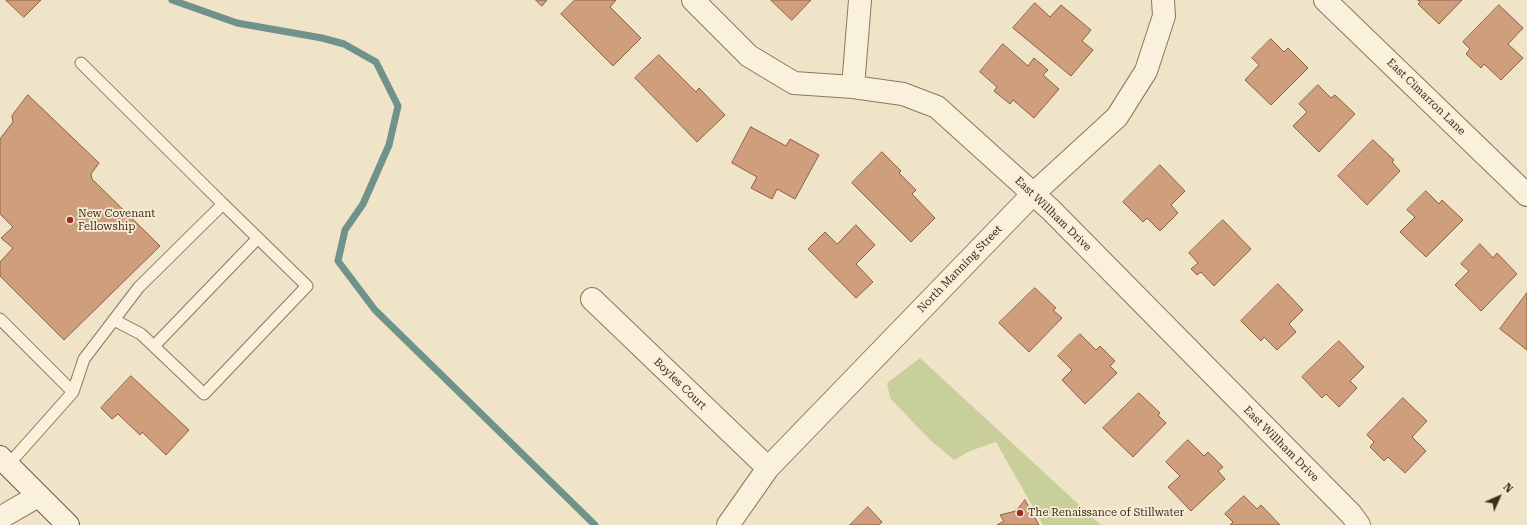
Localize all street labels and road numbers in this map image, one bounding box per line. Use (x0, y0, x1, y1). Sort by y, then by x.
street label: East Cimarron Lane (1384, 56, 1468, 138)
street label: East Willham Drive (1012, 174, 1094, 254)
street label: North Manning Street (915, 223, 1005, 315)
street label: Boyles Court (651, 356, 709, 412)
street label: East Willham Drive (1241, 404, 1321, 484)

